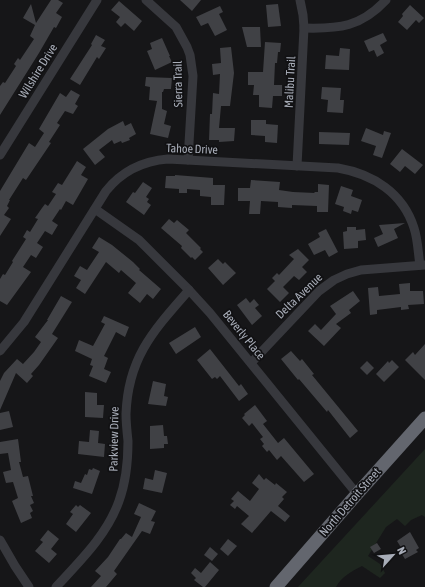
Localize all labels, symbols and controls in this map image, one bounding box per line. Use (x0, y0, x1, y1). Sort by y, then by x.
street label: Wilshire Drive (16, 41, 60, 101)
street label: Malibu Trail (282, 55, 298, 108)
street label: Sierra Trail (171, 60, 185, 107)
street label: Tahoe Drive (166, 141, 218, 157)
street label: Delta Avenue (273, 270, 325, 322)
street label: Beverly Place (220, 308, 268, 362)
street label: Parkview Drive (106, 406, 122, 472)
street label: North Detroit Street (316, 465, 384, 539)
north arrow (373, 535, 413, 575)
text: N (395, 545, 409, 556)

